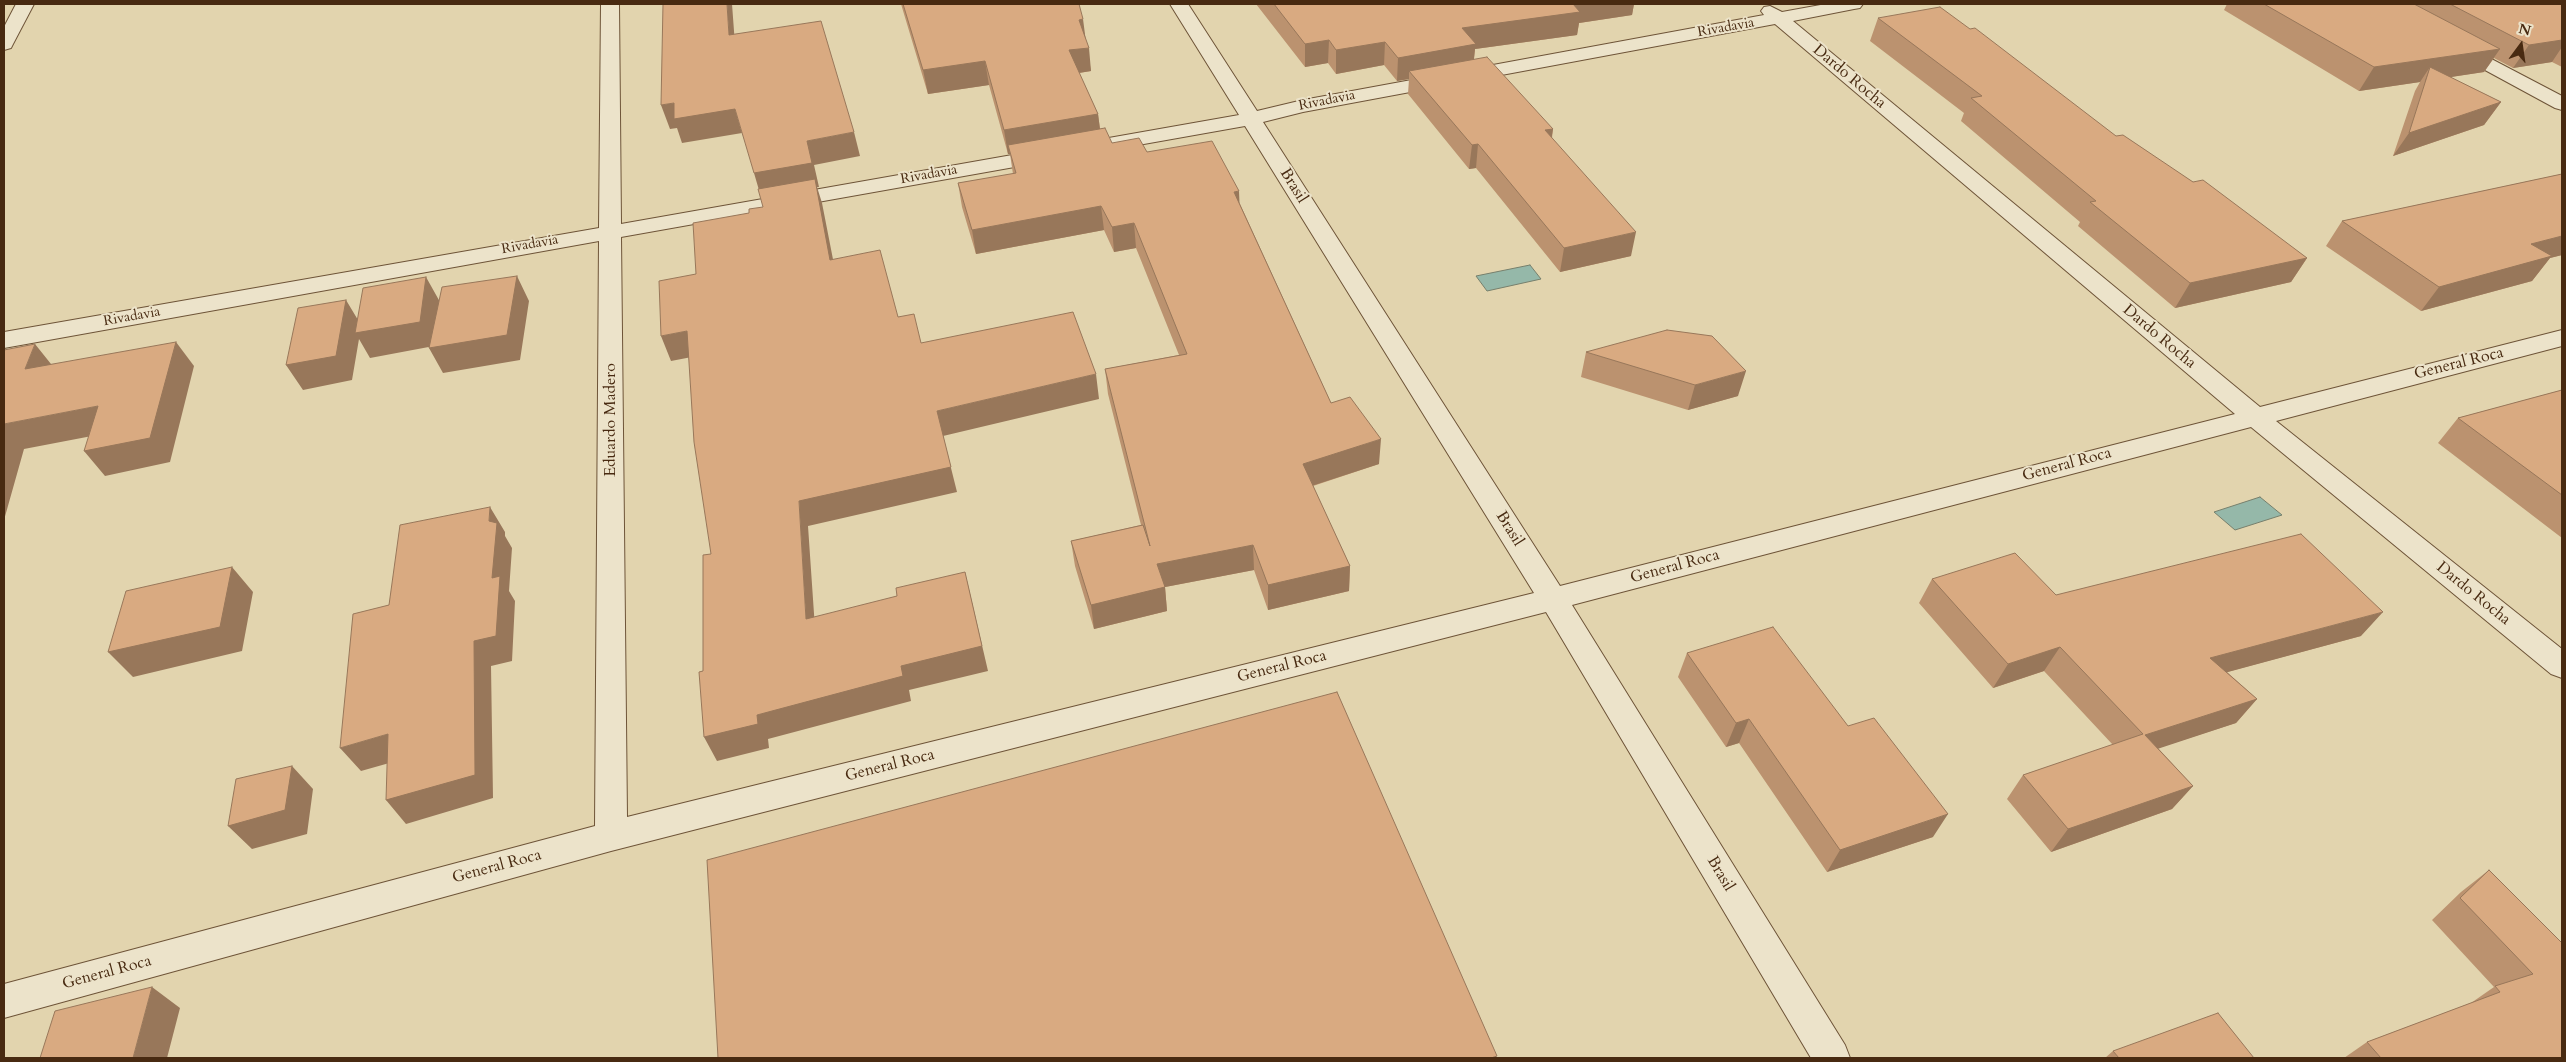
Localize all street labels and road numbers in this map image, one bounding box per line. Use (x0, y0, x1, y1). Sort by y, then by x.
street label: Rivadavia (1696, 15, 1756, 41)
street label: Dardo Rocha (1808, 41, 1890, 113)
street label: Rivadavia (1297, 87, 1357, 115)
street label: Rivadavia (899, 162, 959, 188)
street label: Brasil (1275, 165, 1311, 207)
street label: Rivadavia (500, 232, 560, 258)
street label: Dardo Rocha (2118, 301, 2200, 373)
street label: Rivadavia (102, 304, 162, 330)
street label: General Roca (2412, 344, 2506, 384)
street label: Eduardo Madero (601, 363, 621, 477)
street label: General Roca (2020, 444, 2114, 486)
street label: Brasil (1491, 508, 1527, 550)
street label: General Roca (1628, 546, 1722, 588)
street label: Dardo Rocha (2432, 558, 2514, 630)
street label: General Roca (1235, 647, 1329, 687)
street label: General Roca (843, 746, 937, 786)
street label: General Roca (450, 846, 544, 888)
street label: Brasil (1702, 853, 1738, 895)
street label: General Roca (60, 952, 154, 994)

